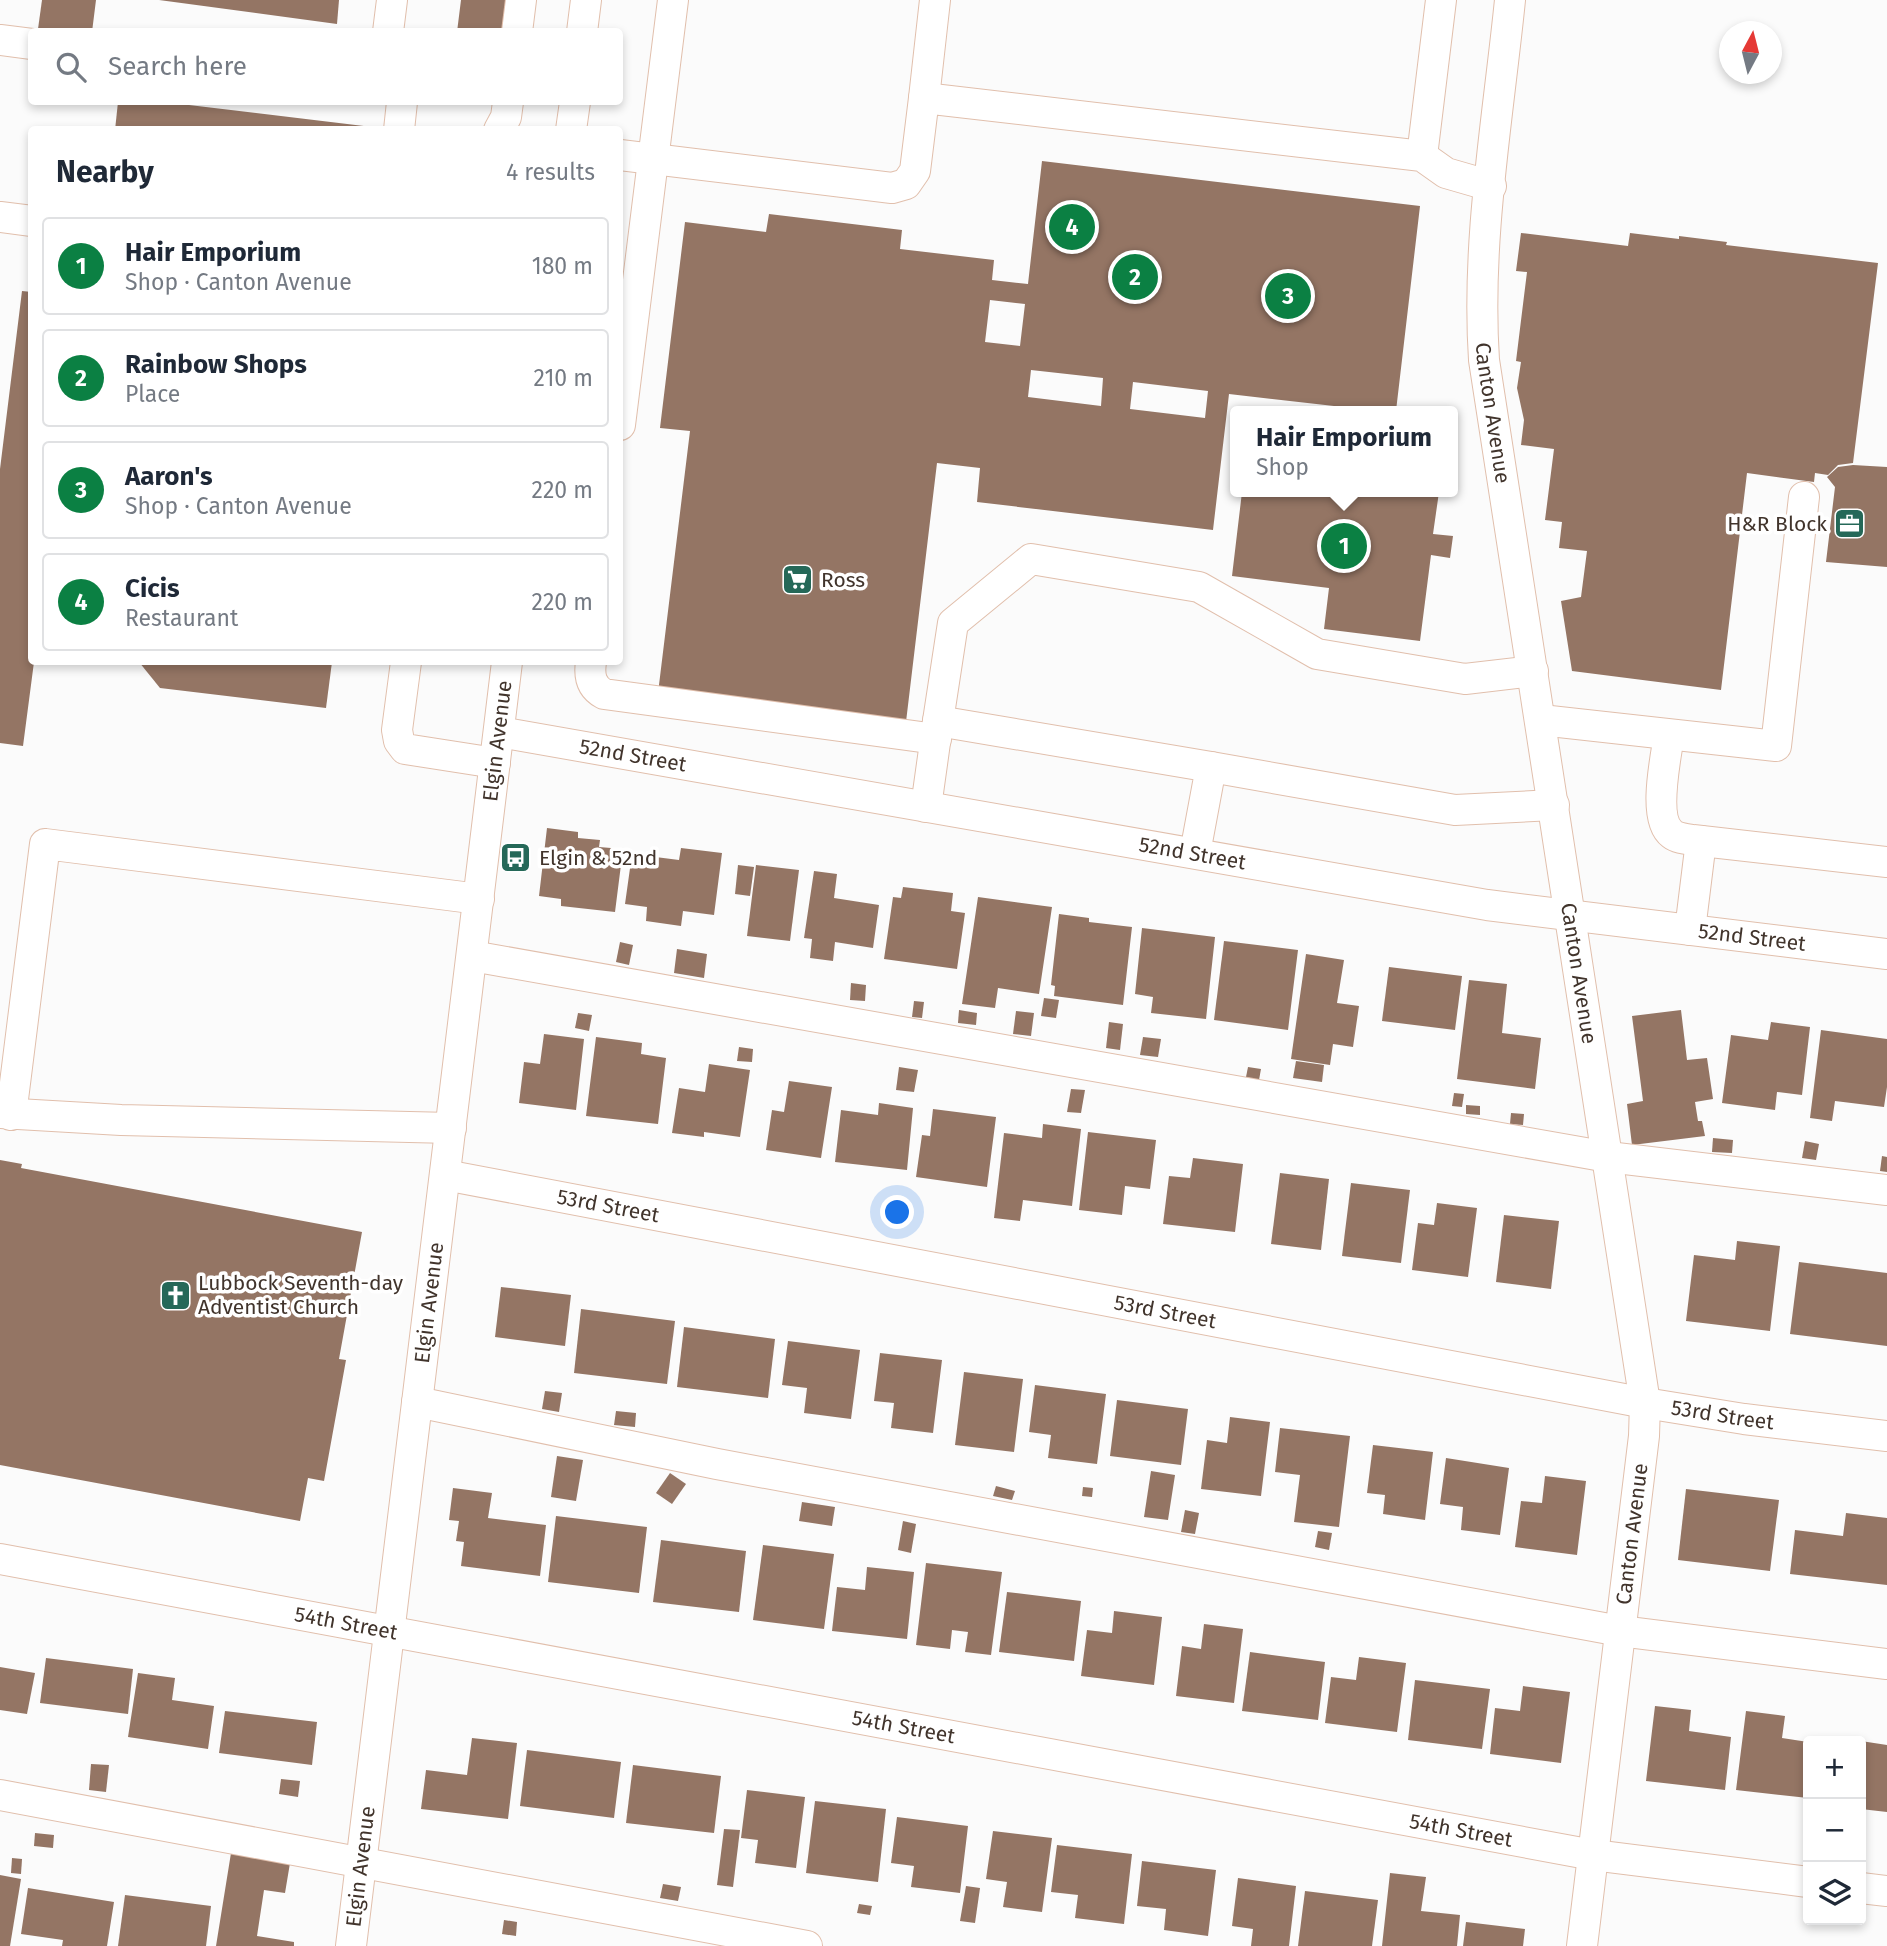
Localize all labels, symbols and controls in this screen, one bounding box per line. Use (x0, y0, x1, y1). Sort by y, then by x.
north arrow (1719, 21, 1782, 84)
search box (28, 28, 623, 105)
icon: search (52, 48, 90, 86)
text: Search here (108, 51, 247, 82)
text: Nearby (56, 154, 154, 190)
text: 4 results (506, 158, 595, 186)
pin: 4 (1049, 201, 1095, 253)
text: Hair Emporium (125, 237, 301, 268)
pin: 2 (1112, 251, 1158, 303)
text: 1 (76, 252, 86, 280)
text: 180 m (532, 252, 593, 280)
text: Shop · Canton Avenue (125, 268, 352, 296)
pin: 3 (1265, 270, 1311, 322)
street label: Canton Avenue (1470, 342, 1516, 485)
text: Rainbow Shops (125, 349, 307, 380)
text: 2 (75, 364, 87, 392)
text: 210 m (534, 364, 593, 392)
text: Place (125, 380, 180, 408)
popup (1230, 406, 1458, 497)
text: Hair Emporium (1256, 422, 1432, 453)
text: Shop (1256, 453, 1309, 481)
text: Aaron's (125, 461, 213, 492)
text: 3 (75, 476, 87, 504)
text: 220 m (532, 476, 593, 504)
text: Shop · Canton Avenue (125, 492, 352, 520)
office icon: H&R Block (1833, 507, 1867, 541)
place label: H&R Block (1727, 511, 1827, 537)
pin: 1 (1321, 520, 1367, 572)
supermarket icon: Ross (781, 563, 815, 597)
place label: Ross (821, 567, 865, 593)
text: Cicis (125, 573, 180, 604)
text: 4 (75, 588, 88, 616)
text: 220 m (532, 588, 593, 616)
text: Restaurant (125, 604, 238, 632)
street label: Elgin Avenue (477, 679, 518, 803)
street label: 52nd Street (577, 733, 689, 778)
street label: 52nd Street (1137, 831, 1248, 876)
bus stop icon: Elgin & 52nd (499, 841, 533, 875)
place label: Elgin & 52nd (539, 845, 657, 871)
street label: Canton Avenue (1555, 901, 1602, 1046)
street label: 52nd Street (1697, 918, 1808, 957)
street label: 53rd Street (555, 1184, 662, 1228)
your location (880, 1195, 914, 1229)
street label: Elgin Avenue (409, 1241, 449, 1365)
place label: Lubbock Seventh-day Adventist Church (198, 1270, 404, 1320)
church icon: Lubbock Seventh-day Adventist Church (158, 1278, 192, 1312)
street label: 53rd Street (1112, 1289, 1219, 1334)
street label: 53rd Street (1669, 1394, 1776, 1435)
street label: Canton Avenue (1610, 1462, 1654, 1606)
street label: 54th Street (292, 1601, 400, 1646)
street label: 54th Street (850, 1705, 958, 1749)
map controls (1803, 1736, 1866, 1925)
button: + (1803, 1736, 1866, 1799)
button: − (1803, 1799, 1866, 1862)
street label: Elgin Avenue (340, 1805, 381, 1929)
street label: 54th Street (1407, 1808, 1515, 1853)
button: layers (1803, 1862, 1866, 1925)

